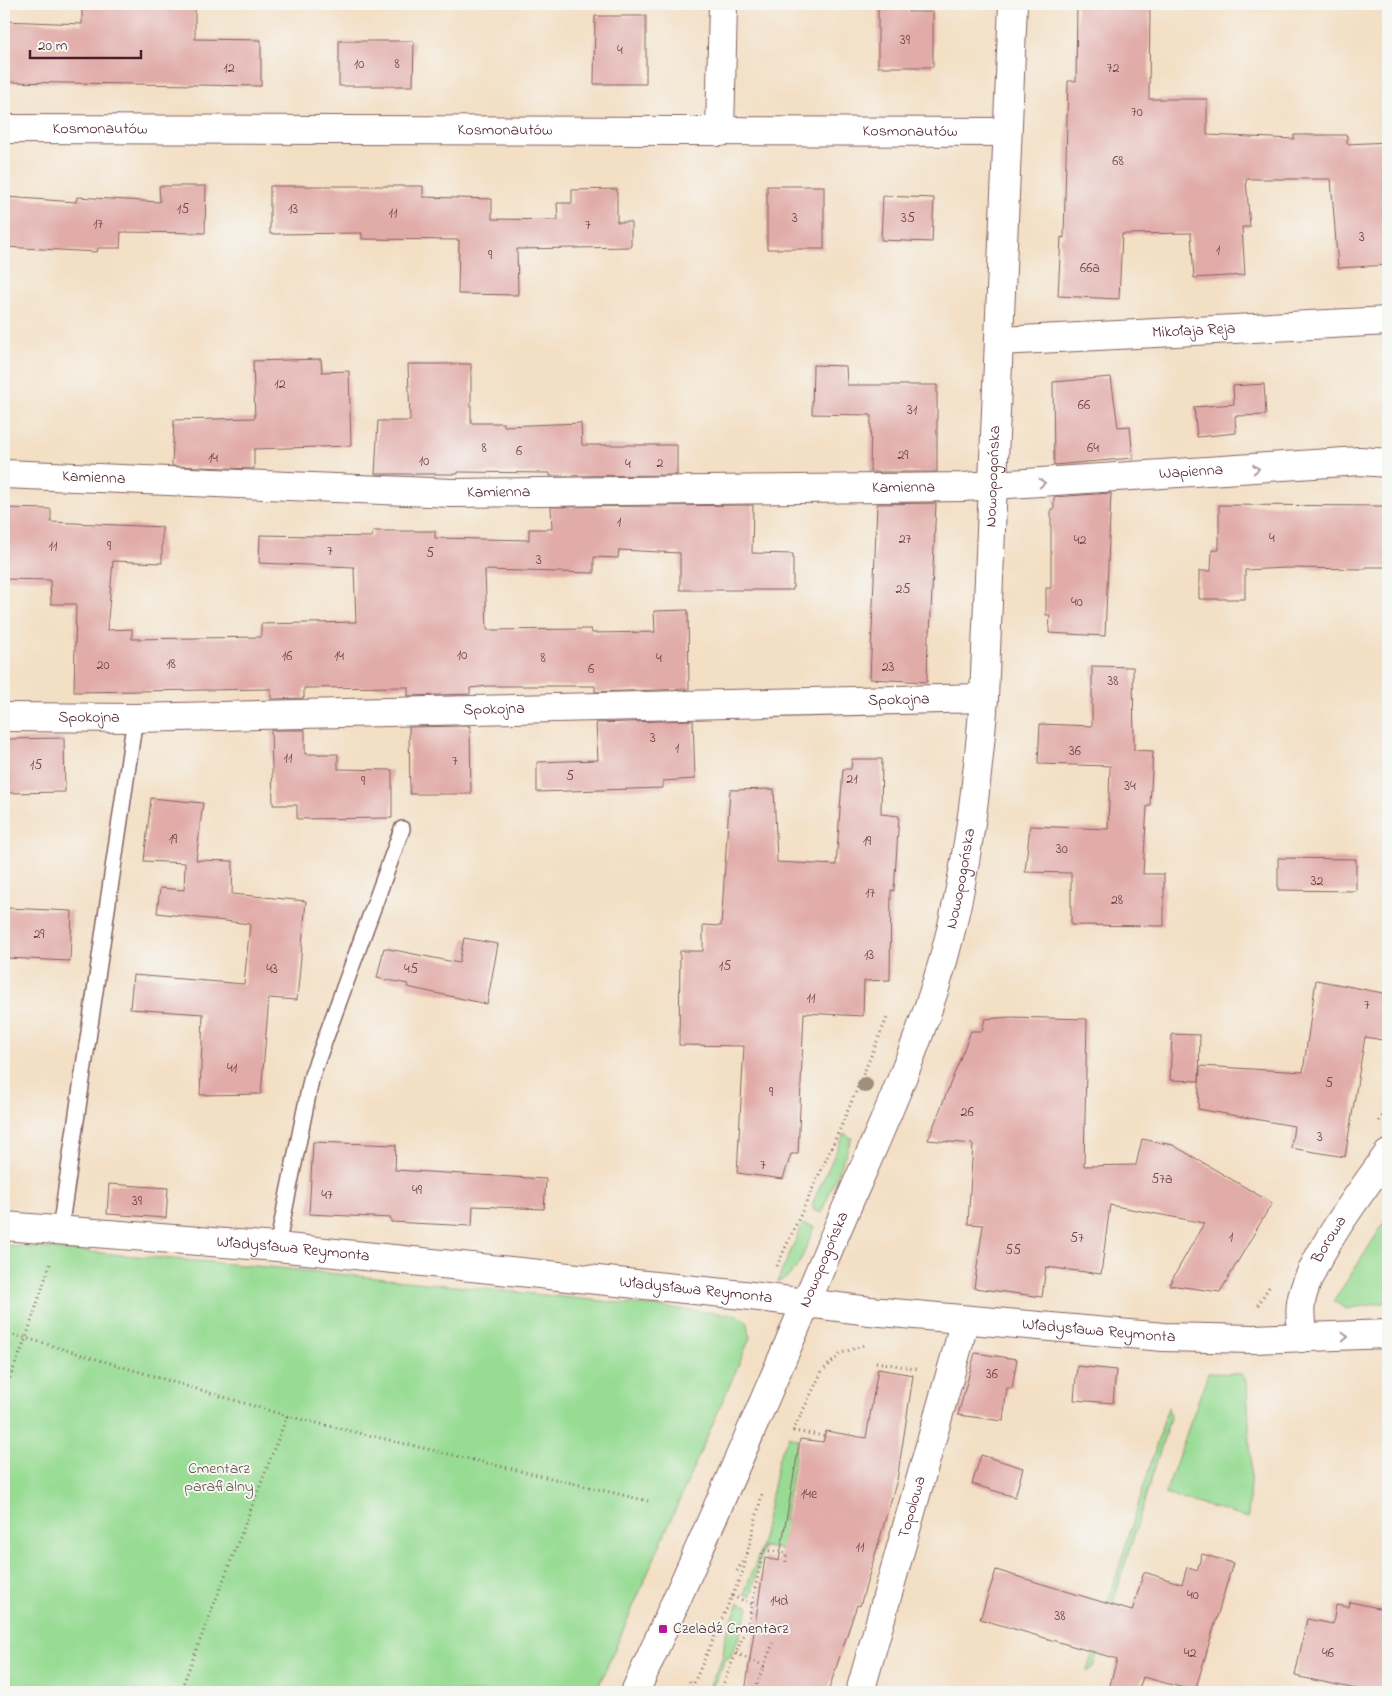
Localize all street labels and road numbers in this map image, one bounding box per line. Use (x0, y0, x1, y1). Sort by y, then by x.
street label: Kosmonautów (53, 117, 147, 141)
street label: Kosmonautów (458, 118, 552, 143)
street label: Kosmonautów (863, 120, 957, 144)
street label: Mikołaja Reja (1151, 317, 1236, 345)
street label: Nowopogońska (979, 425, 1007, 528)
street label: Wapienna (1158, 458, 1224, 486)
street label: Kamienna (62, 464, 126, 491)
street label: Kamienna (872, 475, 935, 500)
street label: Kamienna (467, 480, 530, 505)
street label: Spokojna (868, 687, 930, 713)
street label: Spokojna (463, 697, 525, 722)
street label: Spokojna (58, 705, 120, 730)
street label: Nowopogońska (940, 827, 982, 931)
street label: Nowopogońska (793, 1208, 855, 1311)
street label: Borowa (1305, 1211, 1353, 1269)
street label: Władysława Reymonta (216, 1230, 371, 1268)
street label: Władysława Reymonta (618, 1270, 774, 1311)
street label: Władysława Reymonta (1021, 1313, 1176, 1349)
street label: Topolowa (892, 1473, 933, 1541)

